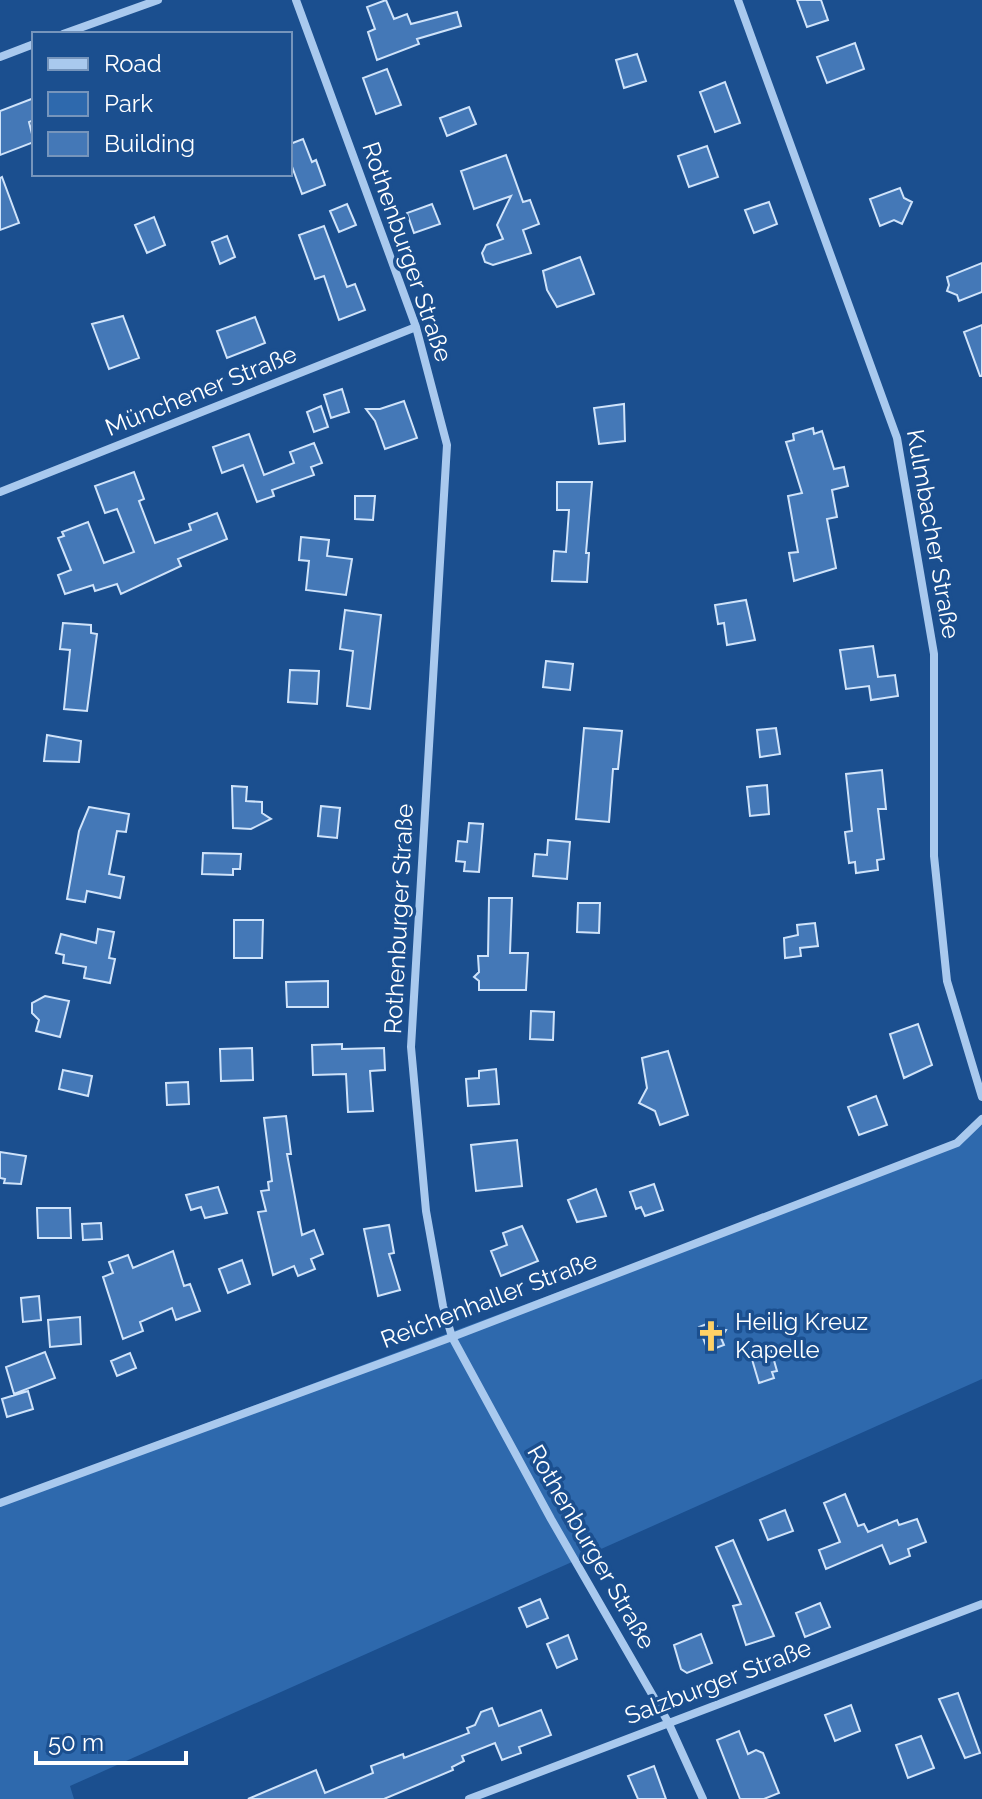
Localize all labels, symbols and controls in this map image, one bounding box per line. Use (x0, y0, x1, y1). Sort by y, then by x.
legend (32, 32, 292, 176)
text: Road (104, 49, 162, 78)
text: Park (104, 89, 153, 118)
text: Building (104, 129, 195, 158)
street label: Rothenburger Straße (356, 138, 459, 366)
street label: Münchener Straße (101, 339, 301, 442)
street label: Kulmbacher Straße (901, 427, 966, 641)
street label: Rothenburger Straße (378, 803, 419, 1035)
street label: Reichenhaller Straße (377, 1245, 601, 1354)
place label: Heilig Kreuz Kapelle (735, 1307, 868, 1364)
church icon: Heilig Kreuz Kapelle (694, 1319, 728, 1353)
street label: Rothenburger Straße (521, 1440, 662, 1654)
street label: Salzburger Straße (621, 1633, 815, 1730)
scale bar (36, 1715, 186, 1765)
text: 50 m (48, 1728, 104, 1757)

